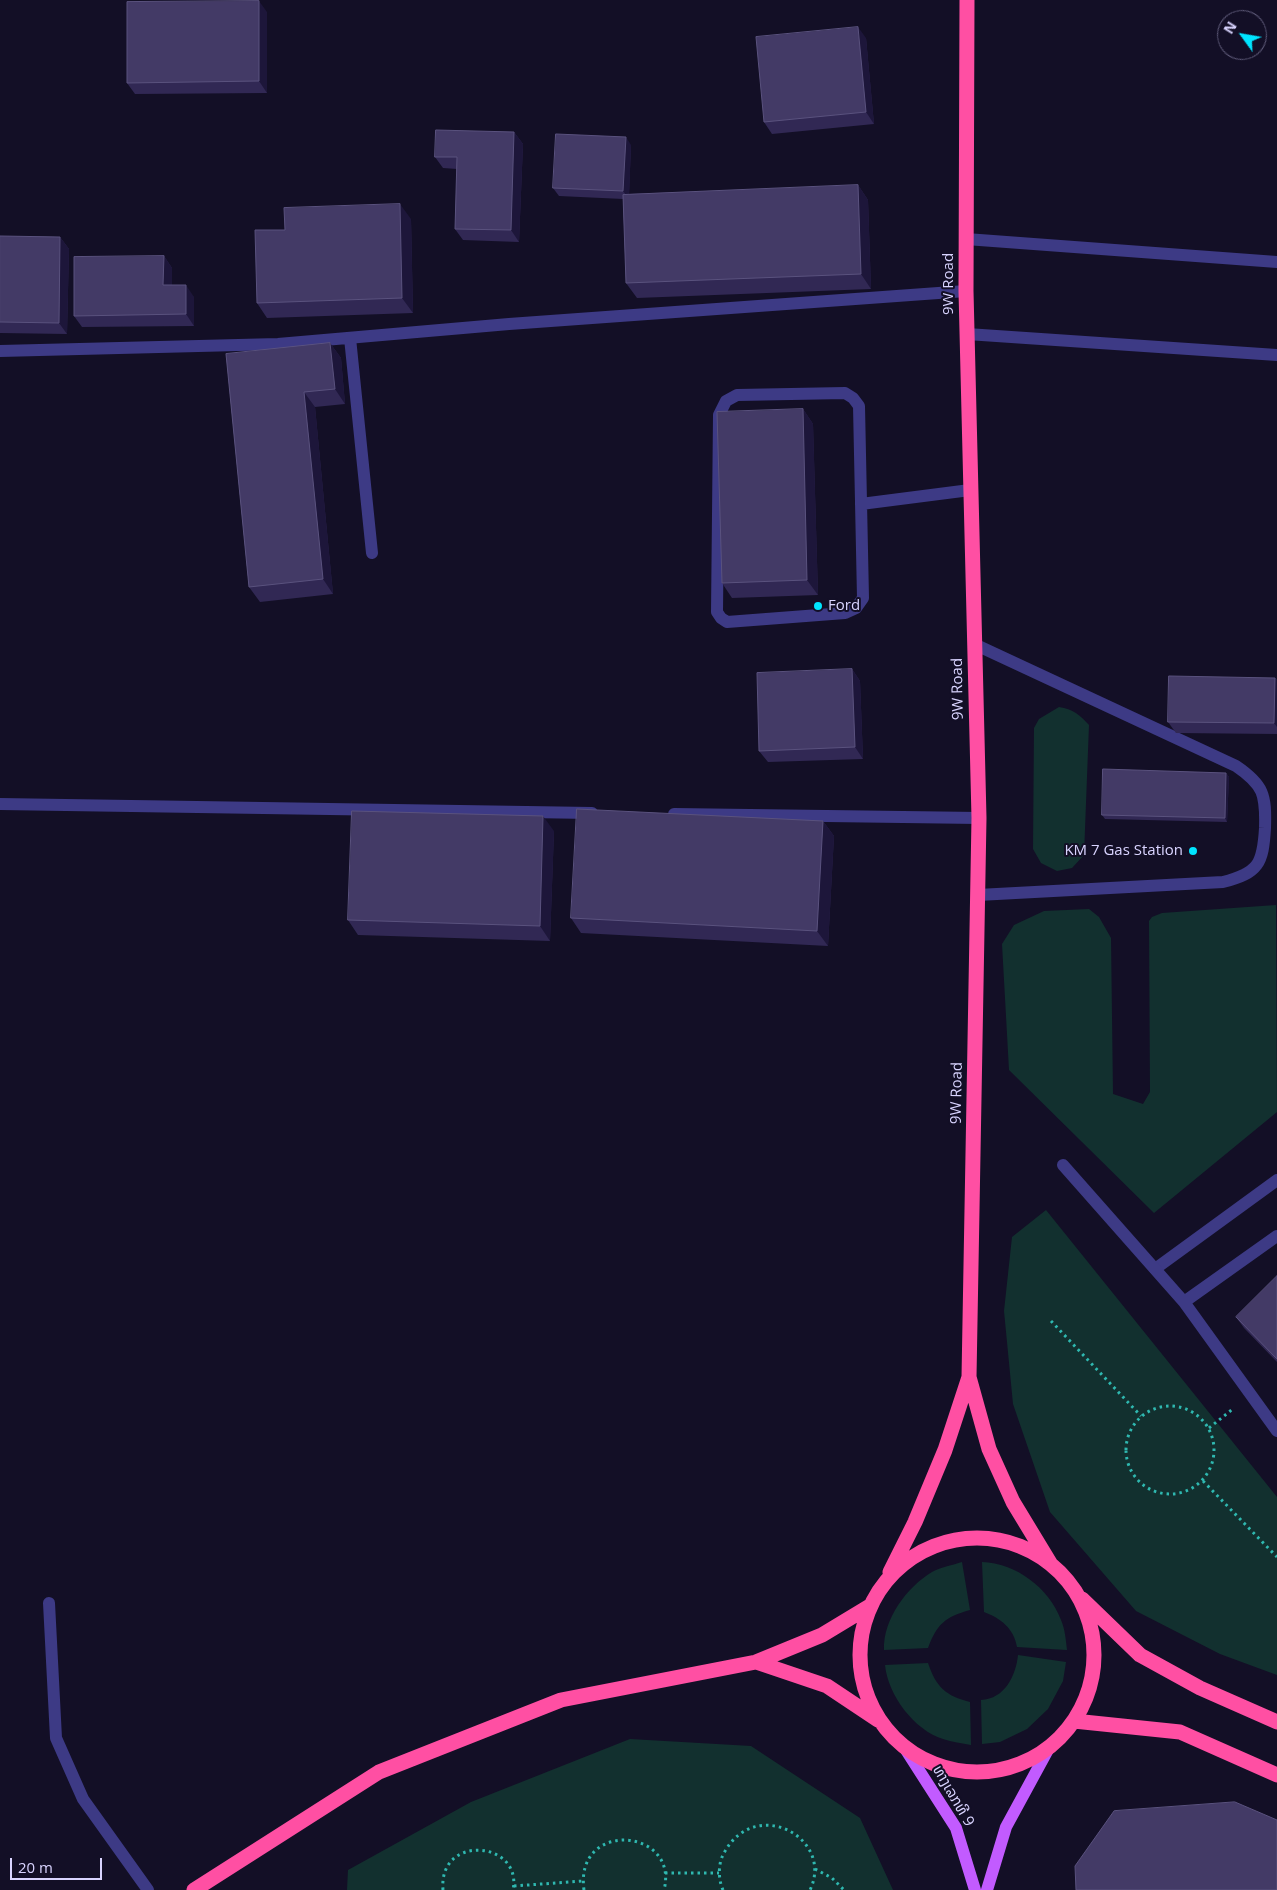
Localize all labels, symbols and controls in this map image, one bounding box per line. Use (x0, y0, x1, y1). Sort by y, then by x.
north arrow (1217, 10, 1267, 60)
text: N (1219, 17, 1241, 37)
street label: 9W Road (940, 253, 958, 315)
place label: Ford (828, 597, 860, 615)
marker: Ford (812, 600, 824, 612)
street label: 9W Road (948, 658, 968, 720)
place label: KM 7 Gas Station (1064, 842, 1183, 860)
marker: KM 7 Gas Station (1187, 845, 1199, 857)
street label: 9W Road (947, 1062, 967, 1124)
street label: ທາງເລກທີ 9 (928, 1762, 978, 1830)
scale bar (12, 1848, 105, 1880)
text: 20 m (18, 1857, 53, 1877)

